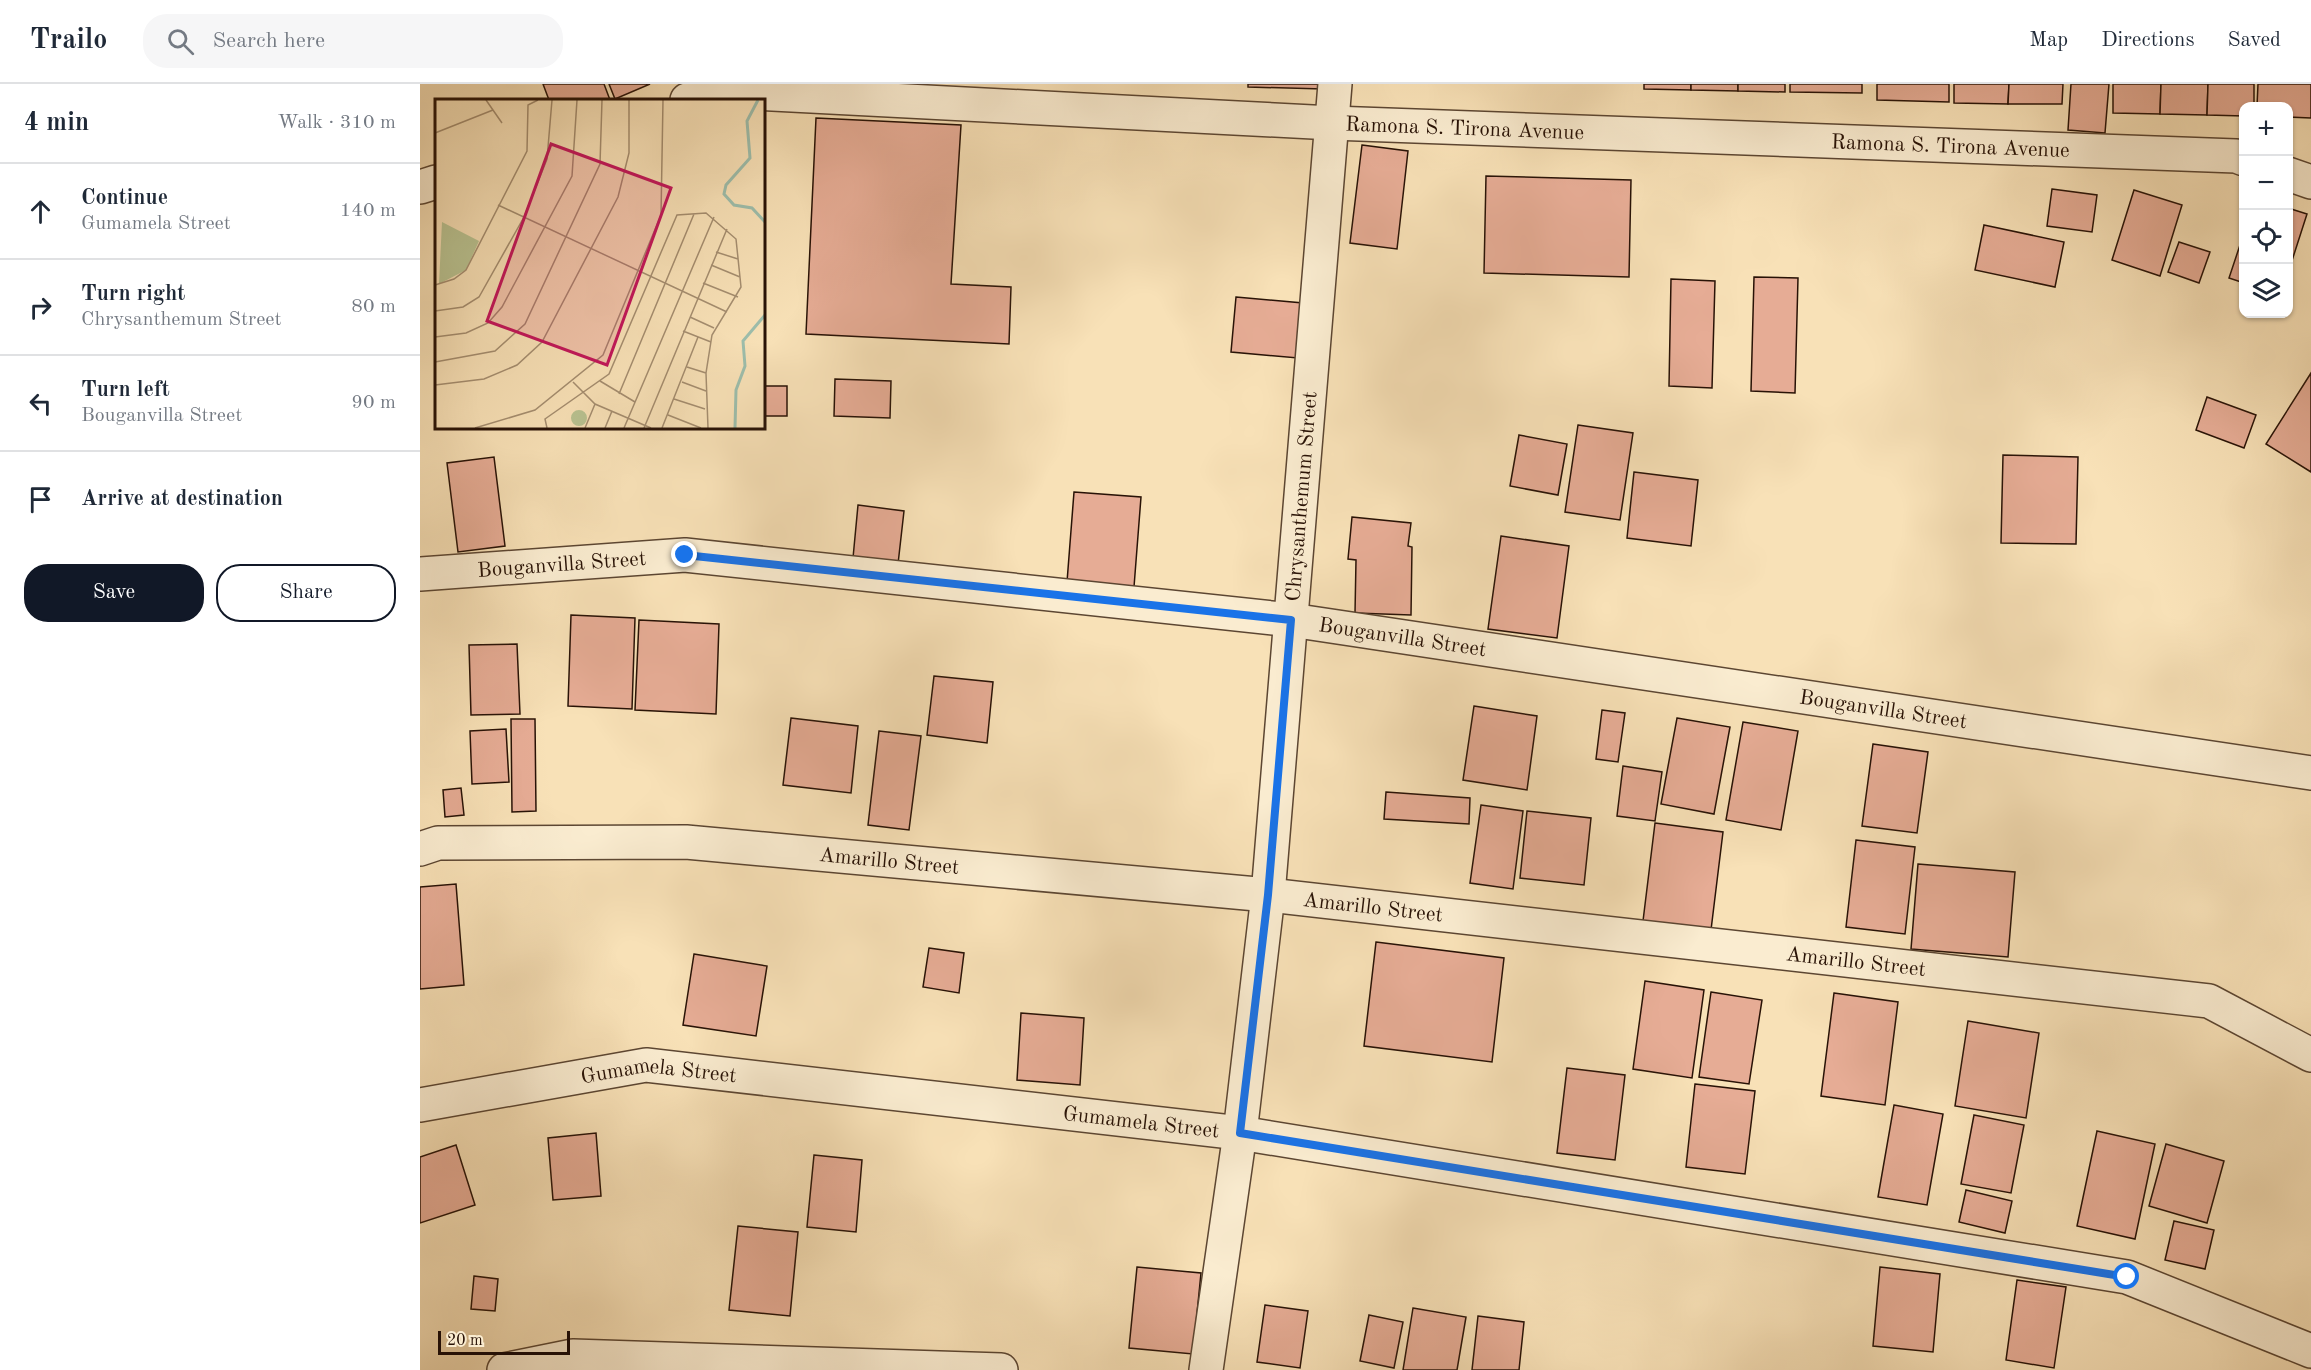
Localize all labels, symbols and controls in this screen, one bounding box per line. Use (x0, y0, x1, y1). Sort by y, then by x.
search box (143, 14, 563, 68)
icon: search (164, 25, 197, 58)
text: Trailo (30, 27, 107, 55)
text: Search here (212, 30, 325, 52)
text: Map (2029, 30, 2068, 51)
text: Directions (2101, 30, 2195, 51)
text: Saved (2228, 30, 2281, 51)
inset map (435, 99, 765, 429)
map controls (2239, 102, 2293, 318)
button: + (2239, 102, 2293, 156)
text: 4 min (24, 110, 89, 136)
text: Walk · 310 m (277, 113, 396, 133)
street label: Ramona S. Tirona Avenue (1345, 114, 1584, 144)
street label: Ramona S. Tirona Avenue (1830, 132, 2070, 162)
button: − (2239, 156, 2293, 210)
text: Continue (81, 187, 168, 209)
icon: ahead (24, 195, 57, 228)
text: 140 m (340, 201, 396, 221)
button: locate (2239, 210, 2293, 264)
text: Gumamela Street (81, 214, 231, 234)
button: layers (2239, 264, 2293, 318)
text: Turn right (81, 283, 185, 305)
icon: right (24, 291, 57, 324)
text: 80 m (351, 297, 396, 317)
text: Chrysanthemum Street (81, 310, 282, 330)
text: Turn left (81, 379, 170, 401)
icon: left (24, 387, 57, 420)
street label: Chrysanthemum Street (1283, 391, 1322, 602)
text: 90 m (351, 393, 396, 413)
text: Bouganvilla Street (81, 406, 242, 426)
icon: arrive (24, 483, 57, 516)
text: Arrive at destination (81, 488, 283, 510)
route end (671, 541, 697, 567)
street label: Bouganvilla Street (477, 549, 647, 582)
button: Save (24, 564, 204, 622)
button: Share (216, 564, 396, 622)
street label: Bouganvilla Street (1317, 615, 1488, 661)
street label: Bouganvilla Street (1798, 687, 1968, 733)
street label: Amarillo Street (818, 845, 960, 879)
street label: Amarillo Street (1302, 890, 1444, 927)
street label: Amarillo Street (1785, 944, 1927, 981)
street label: Gumamela Street (579, 1055, 738, 1088)
street label: Gumamela Street (1062, 1104, 1220, 1143)
route start (2113, 1263, 2139, 1289)
scale bar (438, 1328, 570, 1356)
text: 20 m (447, 1333, 483, 1349)

